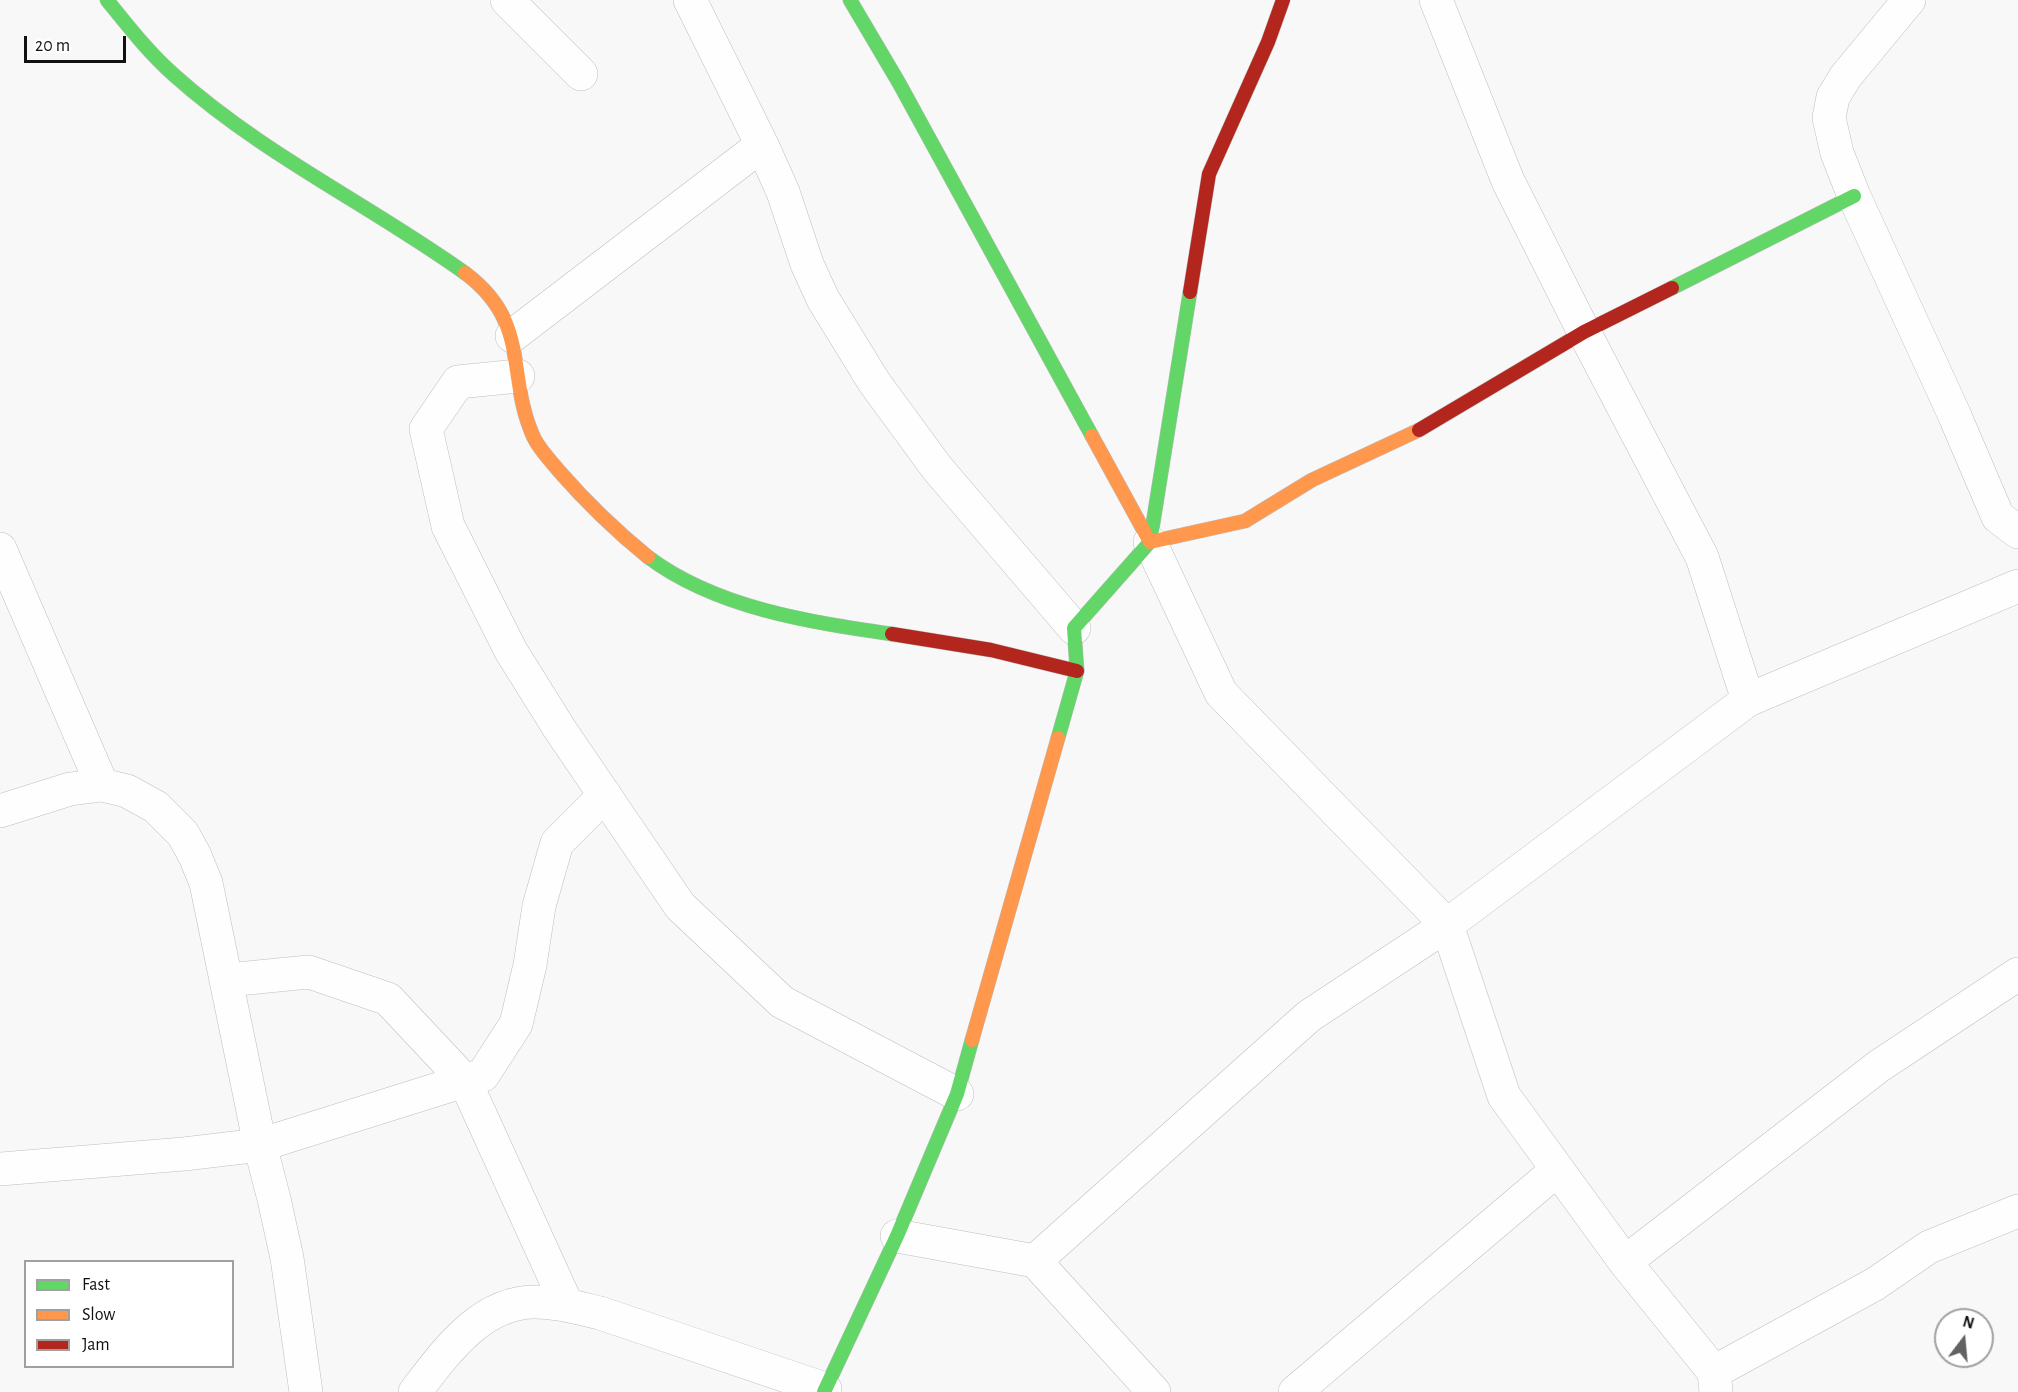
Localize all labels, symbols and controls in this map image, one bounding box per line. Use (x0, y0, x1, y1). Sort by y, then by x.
scale bar (27, 24, 129, 62)
text: 20 m (35, 37, 70, 55)
legend (24, 1260, 234, 1368)
text: Fast (82, 1276, 110, 1294)
text: Slow (82, 1306, 115, 1324)
north arrow (1934, 1308, 1994, 1368)
text: N (1961, 1313, 1976, 1332)
text: Jam (82, 1336, 110, 1354)

